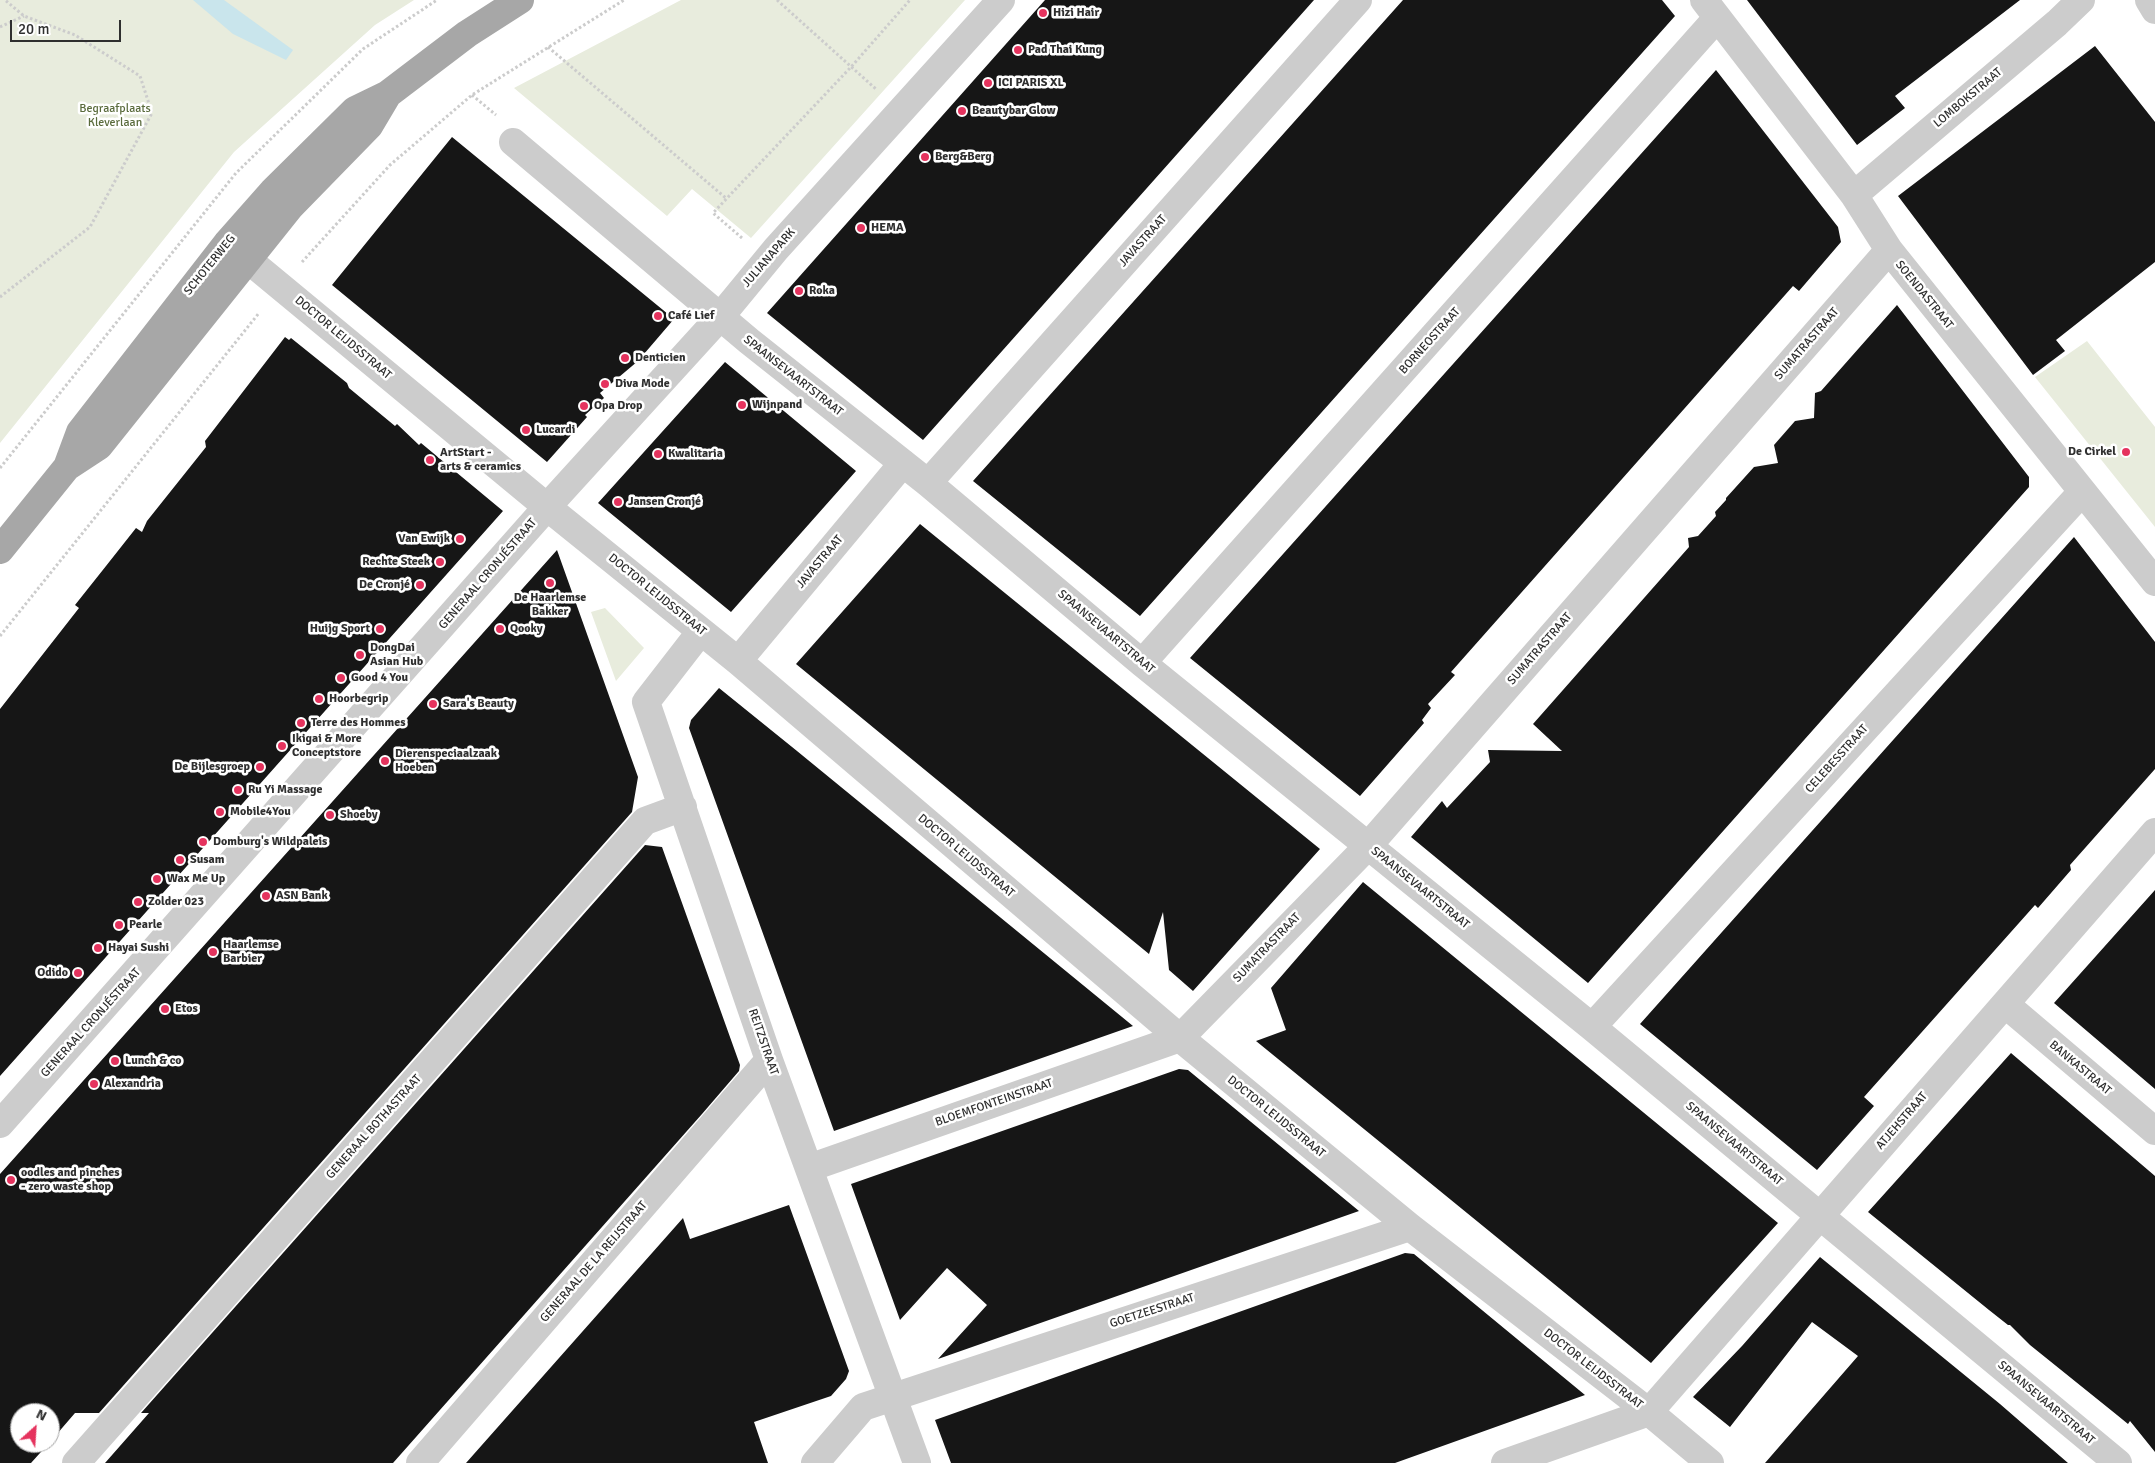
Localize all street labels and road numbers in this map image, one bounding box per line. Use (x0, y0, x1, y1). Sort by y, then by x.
street label: LOMBOKSTRAAT (1931, 65, 2005, 131)
street label: JAVASTRAAT (1116, 212, 1170, 270)
street label: JULIANAPARK (739, 225, 799, 291)
street label: SCHOTERWEG (181, 232, 239, 298)
street label: SOENDASTRAAT (1892, 258, 1956, 332)
street label: DOCTOR LEIJDSSTRAAT (292, 293, 394, 383)
street label: BORNEOSTRAAT (1396, 305, 1464, 377)
street label: SUMATRASTRAAT (1772, 305, 1842, 383)
street label: SPAANSEVAARTSTRAAT (740, 333, 846, 419)
street label: GENERAAL CRONJÉSTRAAT (436, 516, 540, 632)
street label: JAVASTRAAT (794, 533, 846, 591)
street label: DOCTOR LEIJDSSTRAAT (605, 551, 709, 639)
street label: SPAANSEVAARTSTRAAT (1055, 587, 1157, 677)
street label: SUMATRASTRAAT (1505, 610, 1575, 688)
street label: CELEBESSTRAAT (1803, 722, 1871, 796)
street label: DOCTOR LEIJDSSTRAAT (915, 811, 1017, 901)
street label: SPAANSEVAARTSTRAAT (1368, 844, 1472, 932)
street label: SUMATRASTRAAT (1230, 910, 1304, 986)
street label: GENERAAL CRONJÉSTRAAT (38, 965, 144, 1081)
street label: REITZSTRAAT (745, 1007, 781, 1077)
street label: BANKASTRAAT (2046, 1038, 2114, 1098)
street label: GENERAAL BOTHASTRAAT (323, 1072, 425, 1182)
street label: DOCTOR LEIJDSSTRAAT (1224, 1073, 1328, 1161)
street label: BLOEMFONTEINSTRAAT (933, 1076, 1055, 1130)
street label: ATJEHSTRAAT (1873, 1089, 1931, 1153)
street label: SPAANSEVAARTSTRAAT (1683, 1099, 1785, 1189)
street label: GENERAAL DE LA REIJSTRAAT (538, 1199, 650, 1325)
street label: GOETZEESTRAAT (1108, 1291, 1196, 1331)
street label: DOCTOR LEIJDSSTRAAT (1541, 1326, 1645, 1412)
street label: SPAANSEVAARTSTRAAT (1995, 1358, 2097, 1448)

